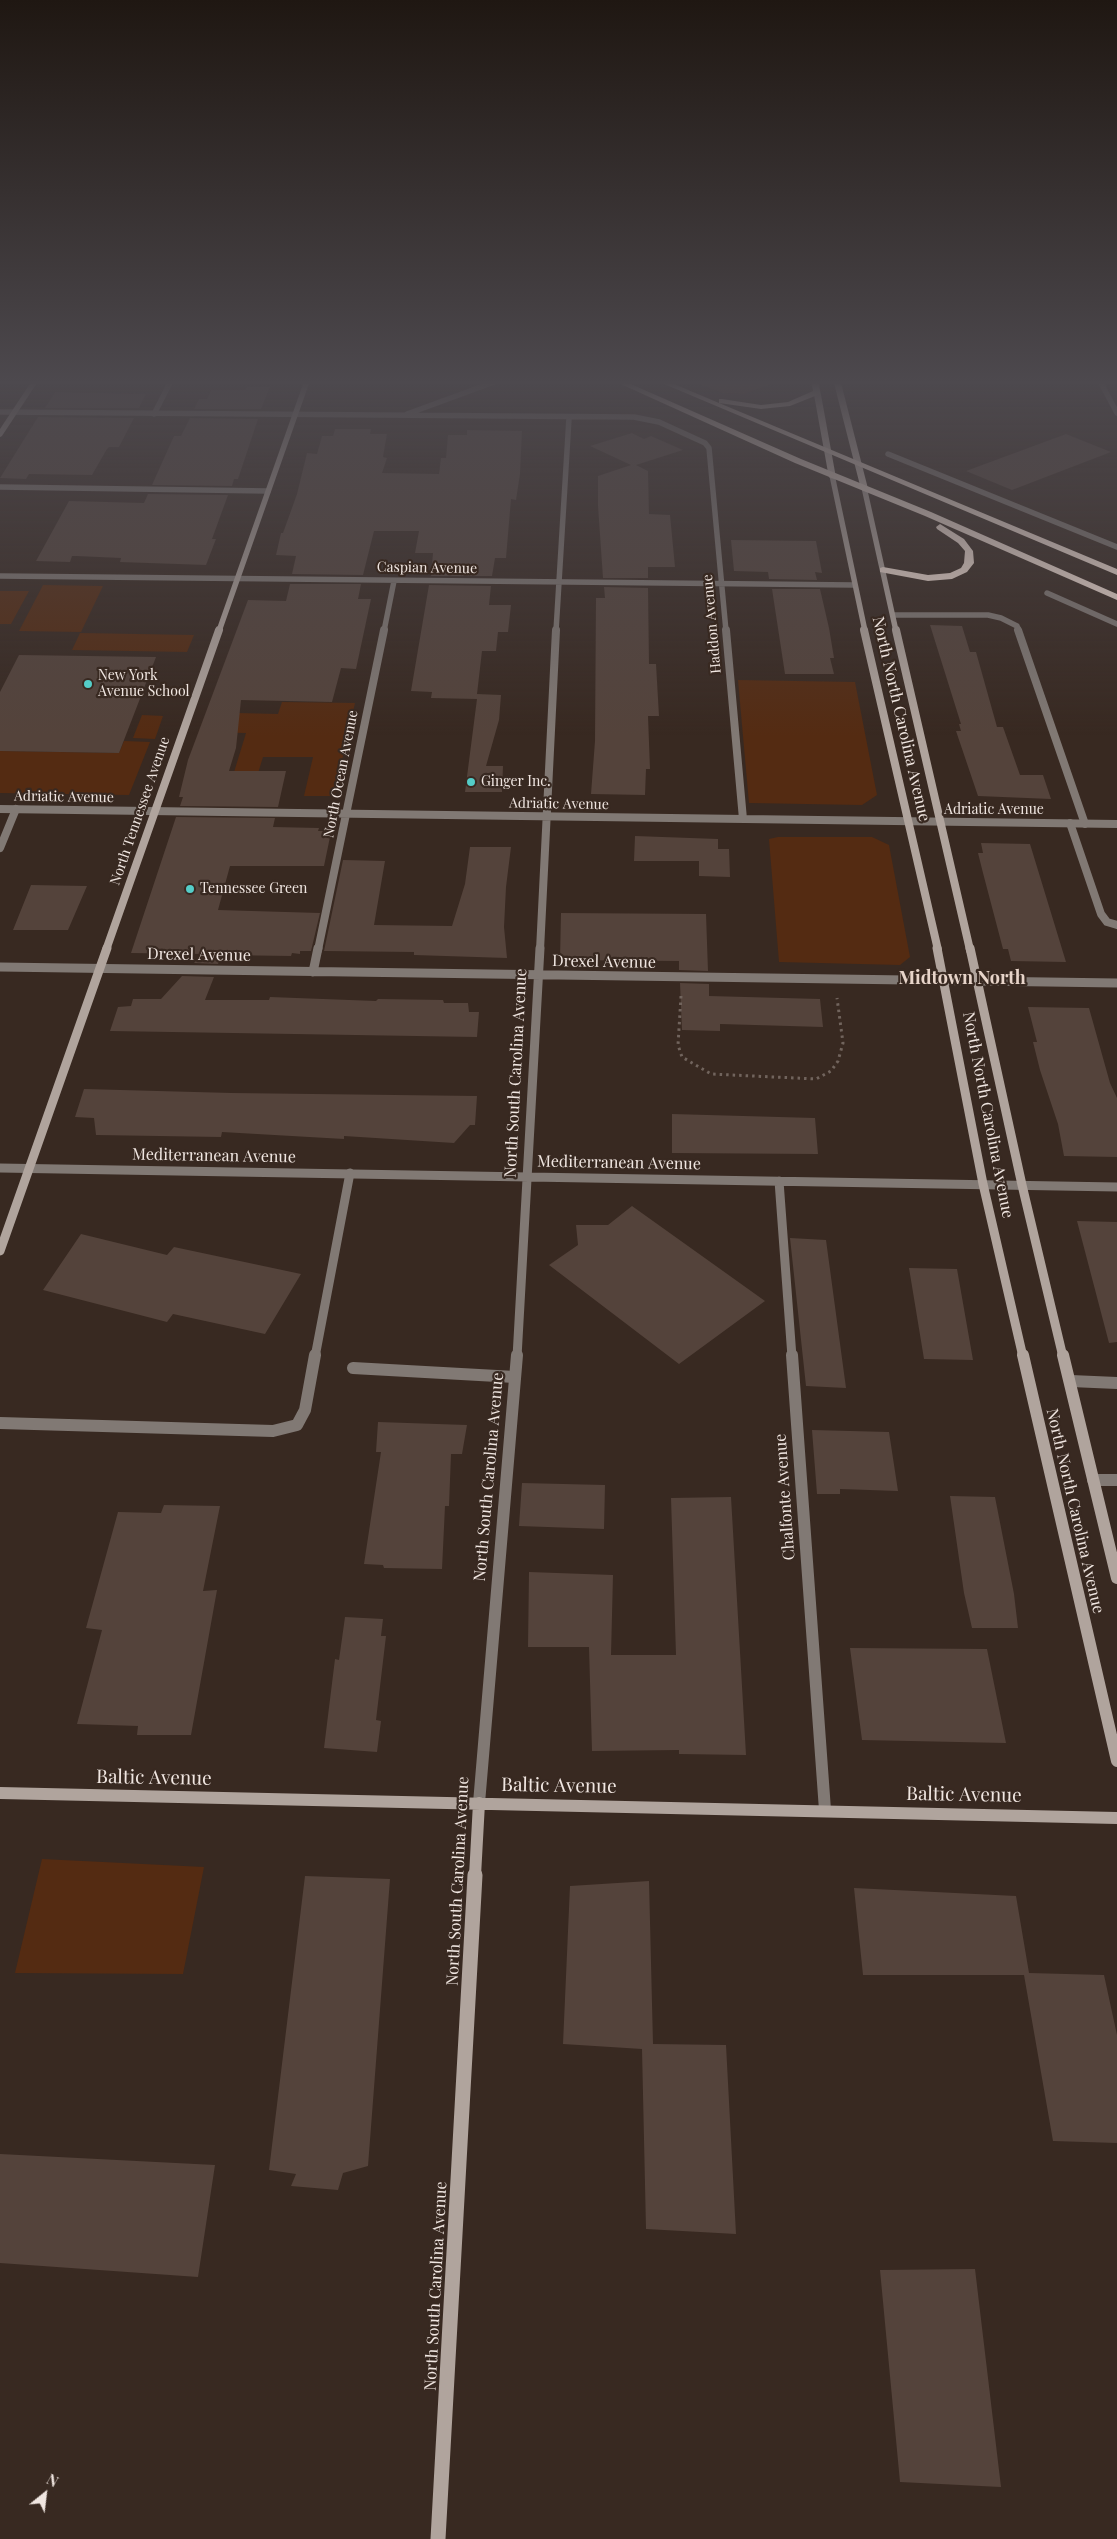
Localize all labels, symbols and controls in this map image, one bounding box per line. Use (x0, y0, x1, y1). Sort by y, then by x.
street label: Caspian Avenue (377, 559, 477, 577)
street label: Haddon Avenue (699, 574, 725, 674)
street label: North North Carolina Avenue (868, 615, 934, 823)
place label: New York Avenue School (98, 668, 189, 700)
marker: New York Avenue School (82, 678, 94, 690)
street label: North Ocean Avenue (320, 709, 362, 839)
street label: North Tennessee Avenue (107, 735, 173, 887)
place label: Ginger Inc. (481, 774, 551, 790)
marker: Ginger Inc. (465, 776, 477, 788)
street label: Adriatic Avenue (14, 788, 114, 806)
street label: Adriatic Avenue (509, 795, 609, 813)
street label: Adriatic Avenue (944, 802, 1044, 818)
place label: Tennessee Green (200, 881, 307, 897)
marker: Tennessee Green (184, 883, 196, 895)
street label: Drexel Avenue (147, 944, 251, 966)
street label: Drexel Avenue (552, 951, 656, 973)
district label: Midtown North (898, 967, 1026, 989)
street label: North South Carolina Avenue (501, 968, 531, 1178)
street label: North North Carolina Avenue (959, 1010, 1017, 1220)
street label: Mediterranean Avenue (132, 1145, 296, 1167)
street label: Mediterranean Avenue (537, 1152, 701, 1174)
street label: North South Carolina Avenue (470, 1372, 508, 1582)
street label: North North Carolina Avenue (1042, 1407, 1108, 1615)
street label: Chalfonte Avenue (771, 1433, 799, 1561)
street label: Baltic Avenue (96, 1766, 212, 1790)
street label: Baltic Avenue (501, 1774, 617, 1798)
street label: North South Carolina Avenue (443, 1776, 473, 1986)
street label: Baltic Avenue (906, 1783, 1022, 1807)
street label: North South Carolina Avenue (421, 2181, 451, 2391)
north arrow (20, 2469, 70, 2519)
text: N (43, 2470, 62, 2491)

